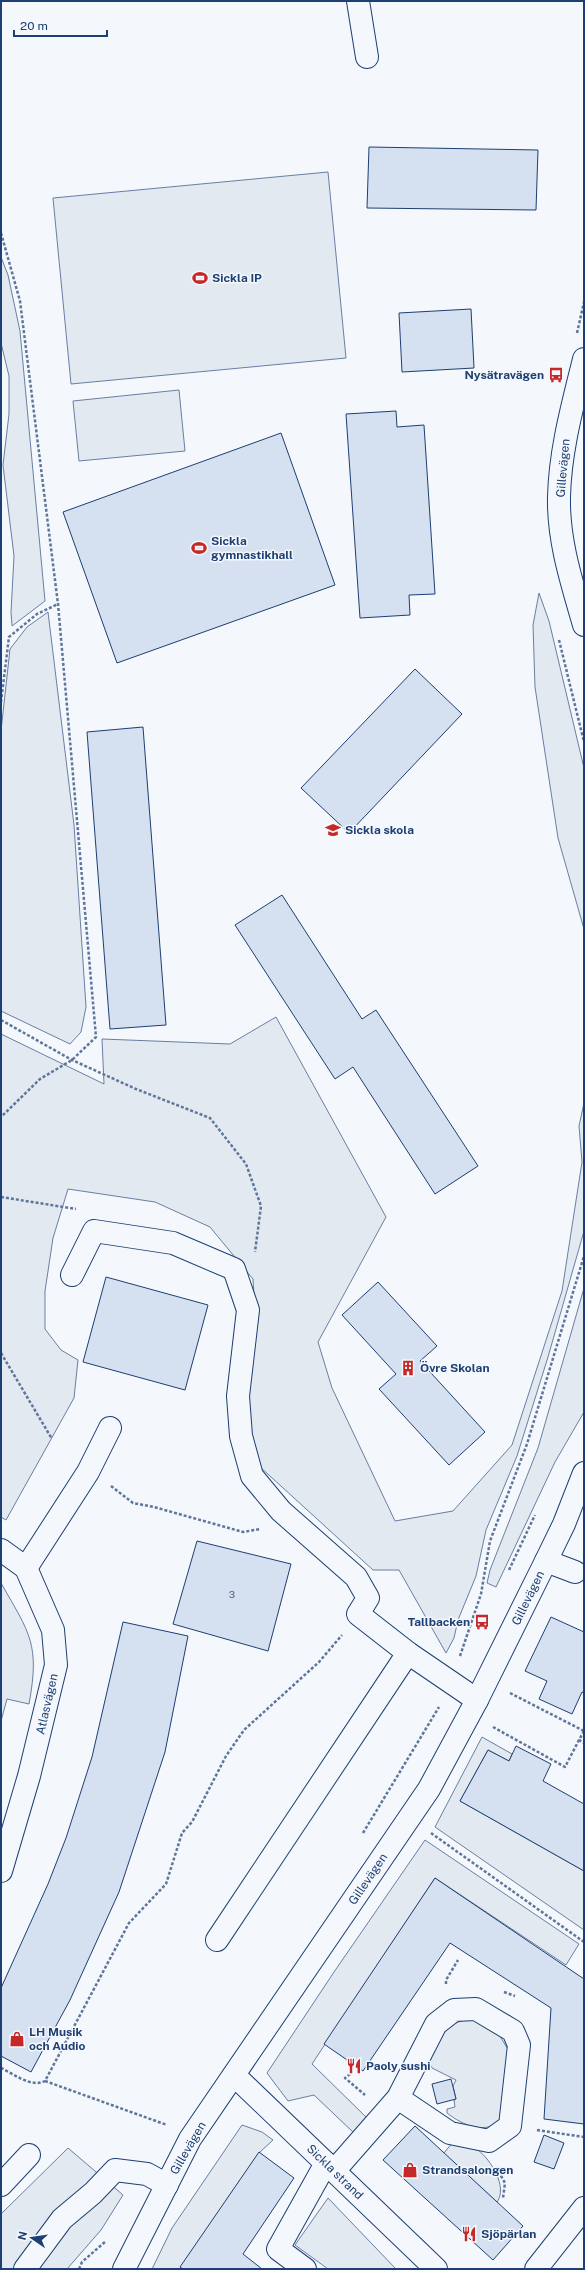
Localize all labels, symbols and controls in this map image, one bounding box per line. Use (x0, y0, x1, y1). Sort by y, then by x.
scale bar (14, 12, 107, 38)
text: 20 m (20, 19, 48, 33)
sports icon: Sickla IP (191, 269, 209, 287)
place label: Sickla IP (212, 271, 262, 285)
bus stop icon: Nysätravägen (547, 366, 565, 384)
place label: Nysätravägen (464, 368, 544, 382)
street label: Gillevägen (553, 438, 573, 498)
place label: Sickla gymnastikhall (211, 534, 293, 562)
sports icon: Sickla gymnastikhall (190, 539, 208, 557)
school or university icon: Sickla skola (324, 821, 342, 839)
place label: Sickla skola (345, 823, 414, 837)
building icon: Övre Skolan (399, 1359, 417, 1377)
place label: Övre Skolan (420, 1360, 490, 1375)
street label: Gillevägen (509, 1568, 547, 1628)
house number: 3 (229, 1588, 235, 1600)
bus stop icon: Tallbacken (473, 1613, 491, 1631)
place label: Tallbacken (408, 1615, 470, 1629)
street label: Atlasvägen (33, 1672, 61, 1736)
street label: Gillevägen (346, 1851, 390, 1907)
place label: LH Musik och Audio (29, 2025, 86, 2053)
shop icon: LH Musik och Audio (8, 2030, 26, 2048)
restaurant icon: Paoly sushi (345, 2057, 363, 2075)
place label: Paoly sushi (366, 2059, 431, 2073)
street label: Gillevägen (167, 2119, 209, 2177)
street label: Sickla strand (304, 2142, 366, 2202)
shop icon: Strandsalongen (401, 2161, 419, 2179)
place label: Strandsalongen (422, 2163, 513, 2177)
north arrow (12, 2218, 52, 2258)
restaurant icon: Sjöpärlan (460, 2225, 478, 2243)
place label: Sjöpärlan (481, 2227, 536, 2241)
text: N (15, 2230, 29, 2241)

